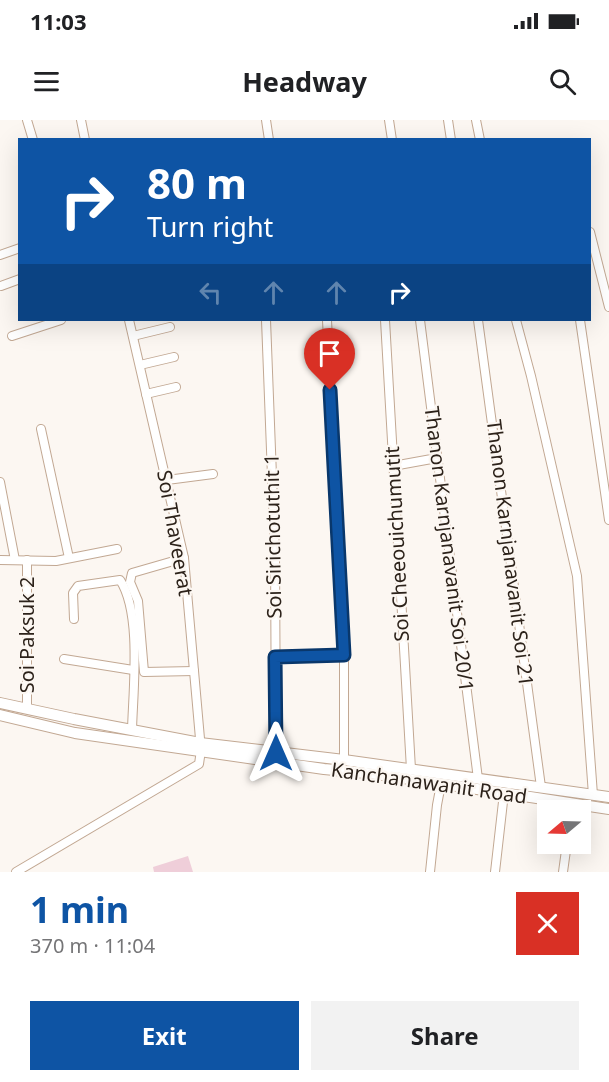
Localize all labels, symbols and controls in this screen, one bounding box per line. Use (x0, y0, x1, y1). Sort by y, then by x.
text: 11:03 (30, 6, 87, 36)
text: Headway (242, 63, 367, 100)
icon: menu (30, 65, 63, 98)
icon: search (546, 65, 579, 98)
text: 80 m (147, 154, 247, 211)
icon: right (48, 162, 126, 240)
text: Turn right (147, 208, 273, 245)
icon: left (194, 276, 227, 309)
icon: ahead (257, 276, 290, 309)
icon: ahead (320, 276, 353, 309)
icon: right (383, 276, 416, 309)
pin (304, 328, 355, 390)
icon: arrive (313, 337, 346, 370)
street label: Thanon Karnjanavanit Soi 20/1 (419, 405, 480, 693)
street label: Thanon Karnjanavanit Soi 21 (481, 418, 540, 688)
street label: Soi Cheeouichumutit (378, 446, 415, 642)
street label: Soi Sirichotuthit 1 (258, 453, 287, 619)
street label: Soi Thaveerat (151, 468, 200, 598)
street label: Soi Paksuk 2 (13, 577, 40, 693)
position arrow (244, 721, 308, 785)
street label: Kanchanawanit Road (329, 755, 529, 810)
north arrow (537, 800, 591, 854)
map controls (537, 800, 591, 854)
text: 1 min (30, 885, 129, 934)
button: close (516, 892, 579, 955)
text: 370 m · 11:04 (30, 932, 155, 959)
button: Exit (30, 1001, 299, 1070)
button: Share (311, 1001, 579, 1070)

